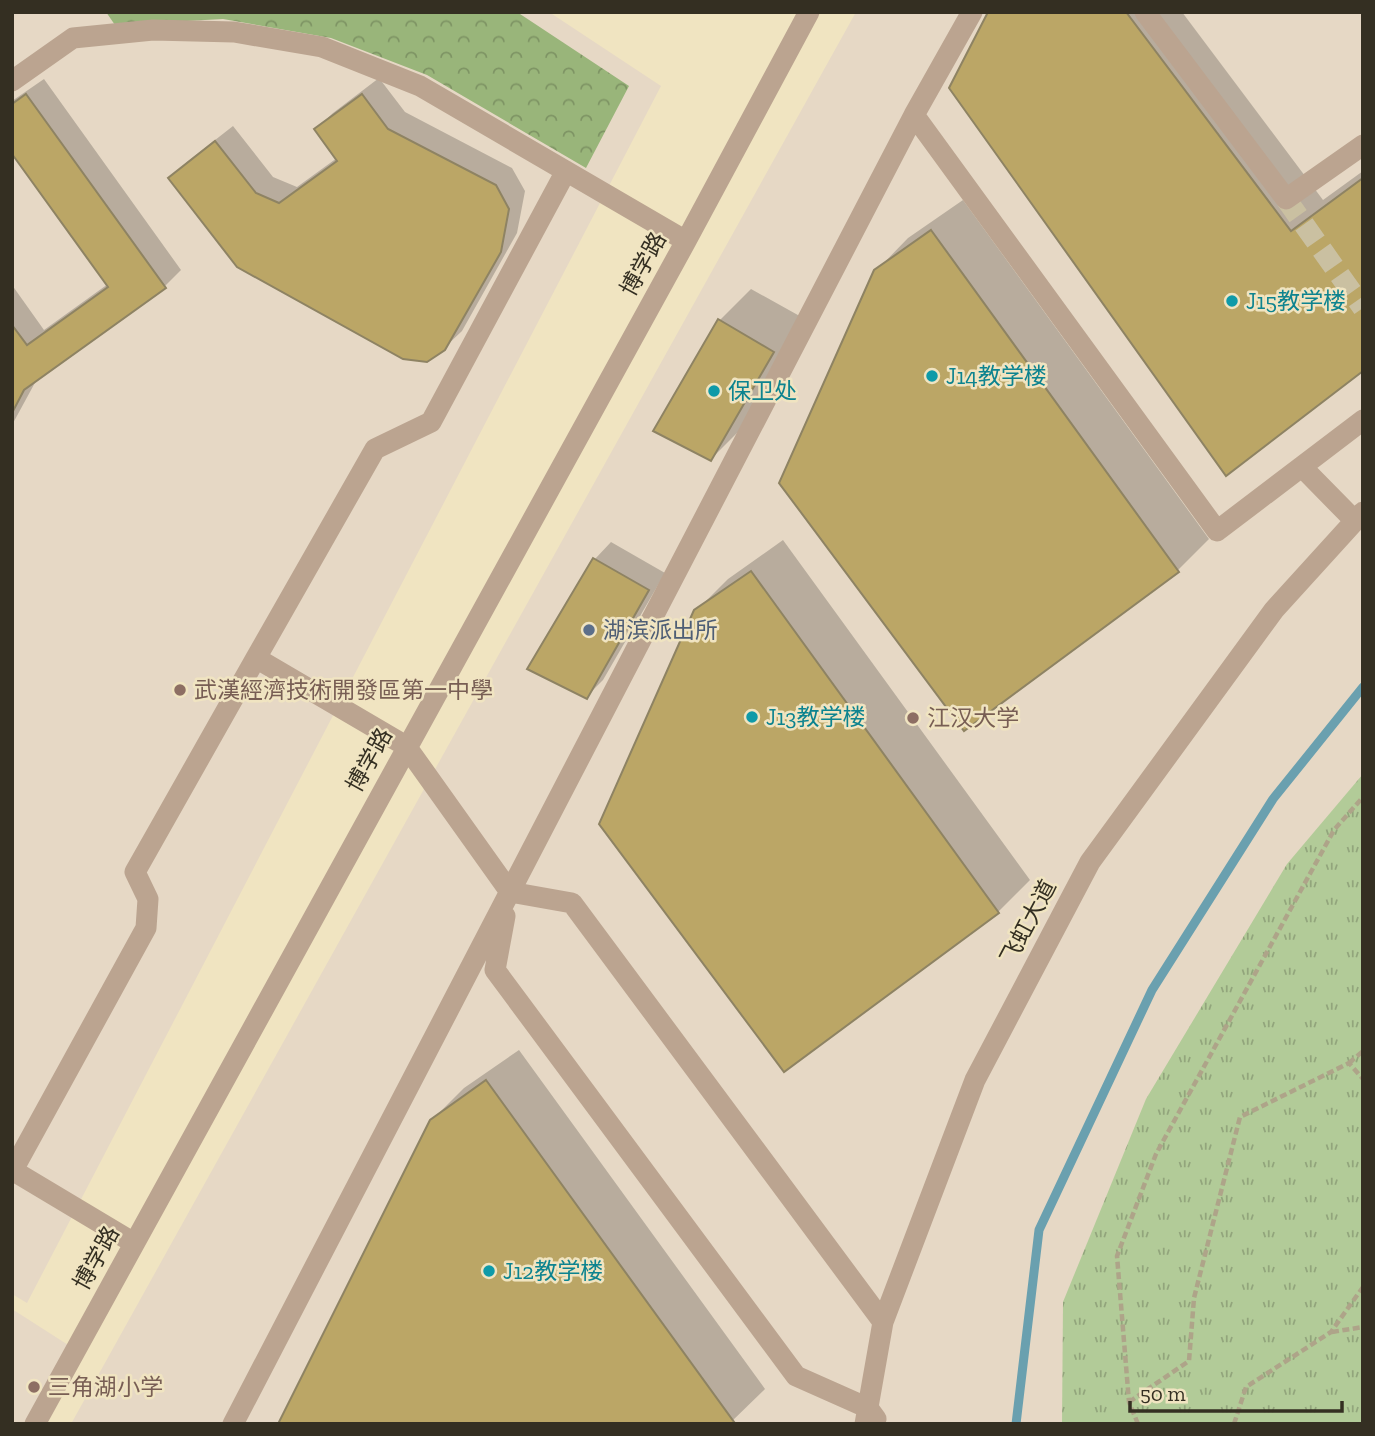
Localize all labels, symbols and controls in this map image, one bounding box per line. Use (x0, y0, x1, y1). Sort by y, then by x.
street label: 博学路 (614, 227, 672, 301)
place label: J15教学楼 (1246, 287, 1346, 315)
marker: J15教学楼 (1224, 293, 1240, 309)
place label: J14教学楼 (946, 362, 1047, 390)
marker: J14教学楼 (924, 368, 940, 384)
place label: 保卫处 (728, 377, 797, 405)
marker: 保卫处 (706, 383, 722, 399)
place label: 湖滨派出所 (603, 616, 718, 644)
marker: 湖滨派出所 (581, 622, 597, 638)
place label: 武漢經濟技術開發區第一中學 (194, 676, 493, 704)
marker: 武漢經濟技術開發區第一中學 (172, 682, 188, 698)
place label: J13教学楼 (766, 703, 866, 731)
place label: 江汉大学 (927, 704, 1019, 732)
marker: J13教学楼 (744, 709, 760, 725)
marker: 江汉大学 (905, 710, 921, 726)
street label: 博学路 (340, 723, 398, 797)
street label: 飞虹大道 (994, 875, 1062, 969)
street label: 博学路 (67, 1221, 125, 1295)
place label: J12教学楼 (503, 1257, 603, 1285)
marker: J12教学楼 (481, 1263, 497, 1279)
scale bar (1130, 1370, 1342, 1414)
place label: 三角湖小学 (48, 1373, 163, 1401)
marker: 三角湖小学 (26, 1379, 42, 1395)
text: 50 m (1140, 1381, 1186, 1406)

